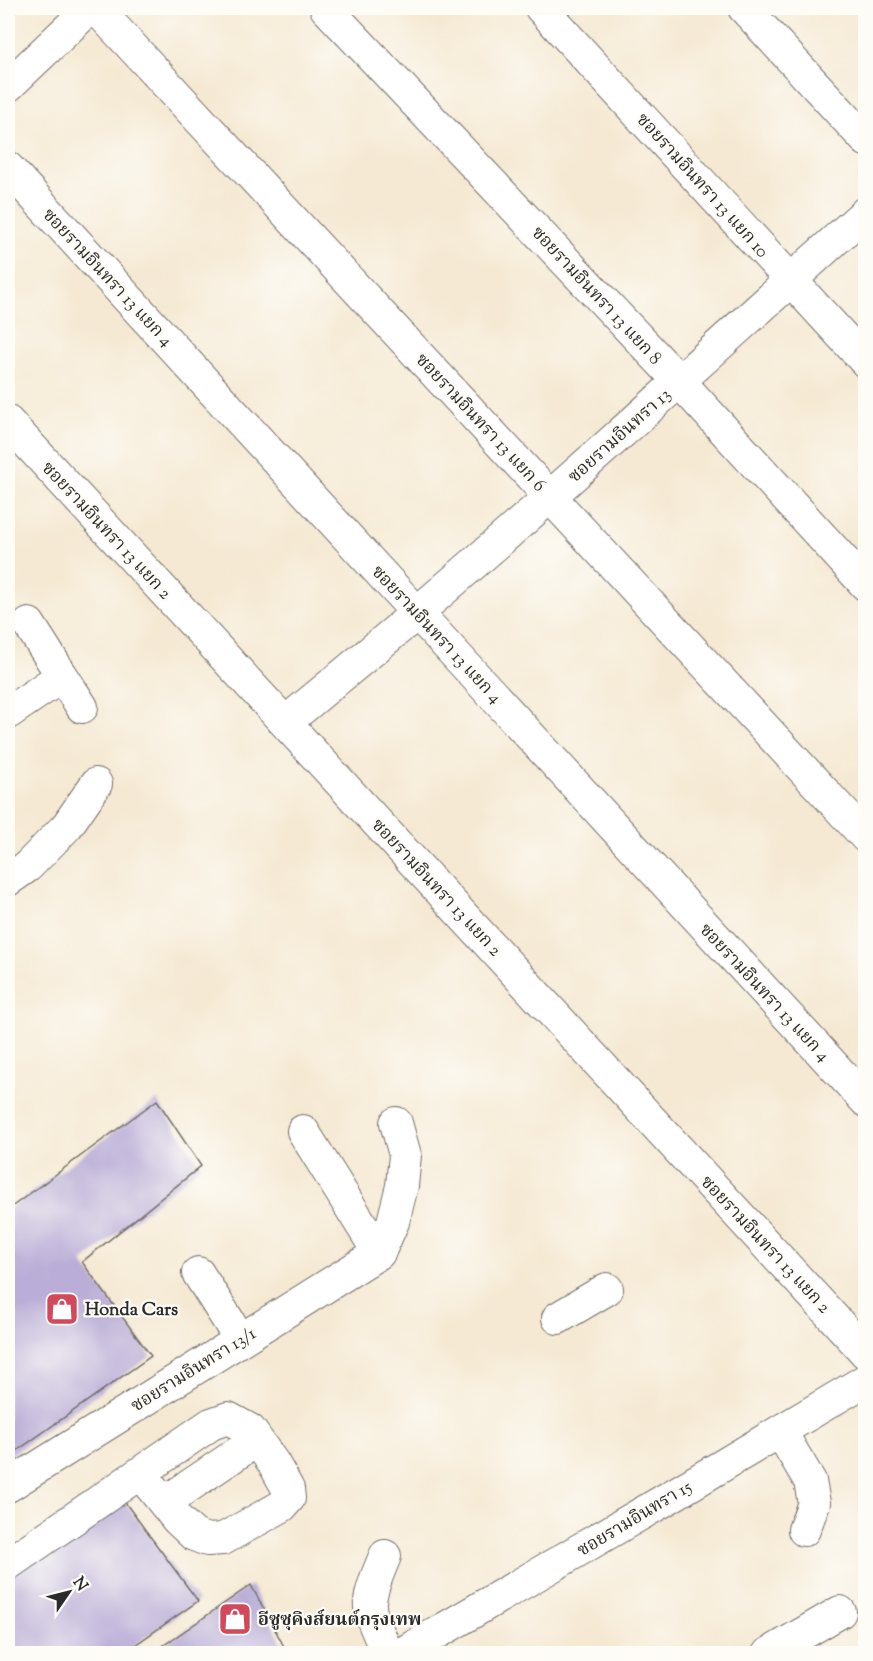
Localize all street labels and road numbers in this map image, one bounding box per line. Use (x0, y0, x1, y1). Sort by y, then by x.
street label: ซอยรามอินทรา 13 แยก 10 (629, 108, 774, 265)
street label: ซอยรามอินทรา 13 แยก 4 (35, 203, 178, 353)
street label: ซอยรามอินทรา 13 แยก 8 (524, 221, 667, 371)
street label: ซอยรามอินทรา 13 แยก 6 (408, 348, 551, 498)
street label: ซอยรามอินทรา 13 (563, 383, 678, 490)
street label: ซอยรามอินทรา 13 แยก 2 (35, 457, 177, 607)
street label: ซอยรามอินทรา 13 แยก 4 (364, 560, 507, 710)
street label: ซอยรามอินทรา 13 แยก 2 (365, 814, 507, 964)
street label: ซอยรามอินทรา 13 แยก 4 (692, 918, 835, 1068)
street label: ซอยรามอินทรา 13 แยก 2 (694, 1171, 836, 1321)
street label: ซอยรามอินทรา 13/1 (126, 1322, 262, 1420)
street label: ซอยรามอินทรา 15 (573, 1475, 697, 1564)

